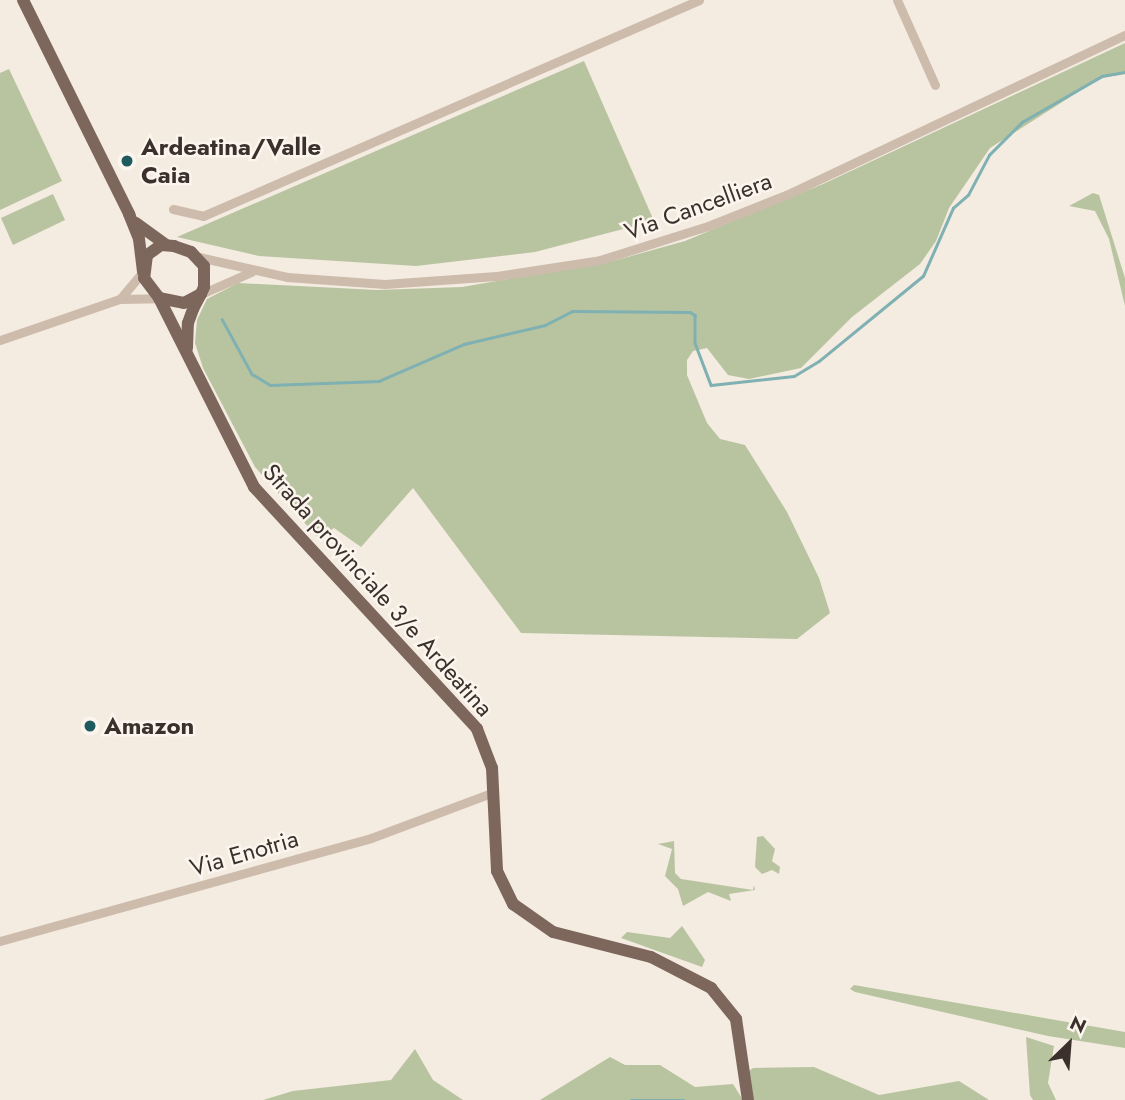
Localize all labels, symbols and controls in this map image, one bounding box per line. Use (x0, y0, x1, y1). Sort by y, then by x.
place label: Ardeatina/Valle Caia (141, 133, 321, 189)
marker: Ardeatina/Valle Caia (119, 153, 135, 169)
street label: Via Cancelliera (620, 166, 776, 246)
street label: Strada provinciale 3/e Ardeatina (257, 458, 499, 722)
place label: Amazon (104, 712, 194, 740)
marker: Amazon (82, 718, 98, 734)
street label: Via Enotria (186, 824, 302, 882)
north arrow (1034, 1009, 1104, 1079)
text: N (1066, 1009, 1091, 1040)

